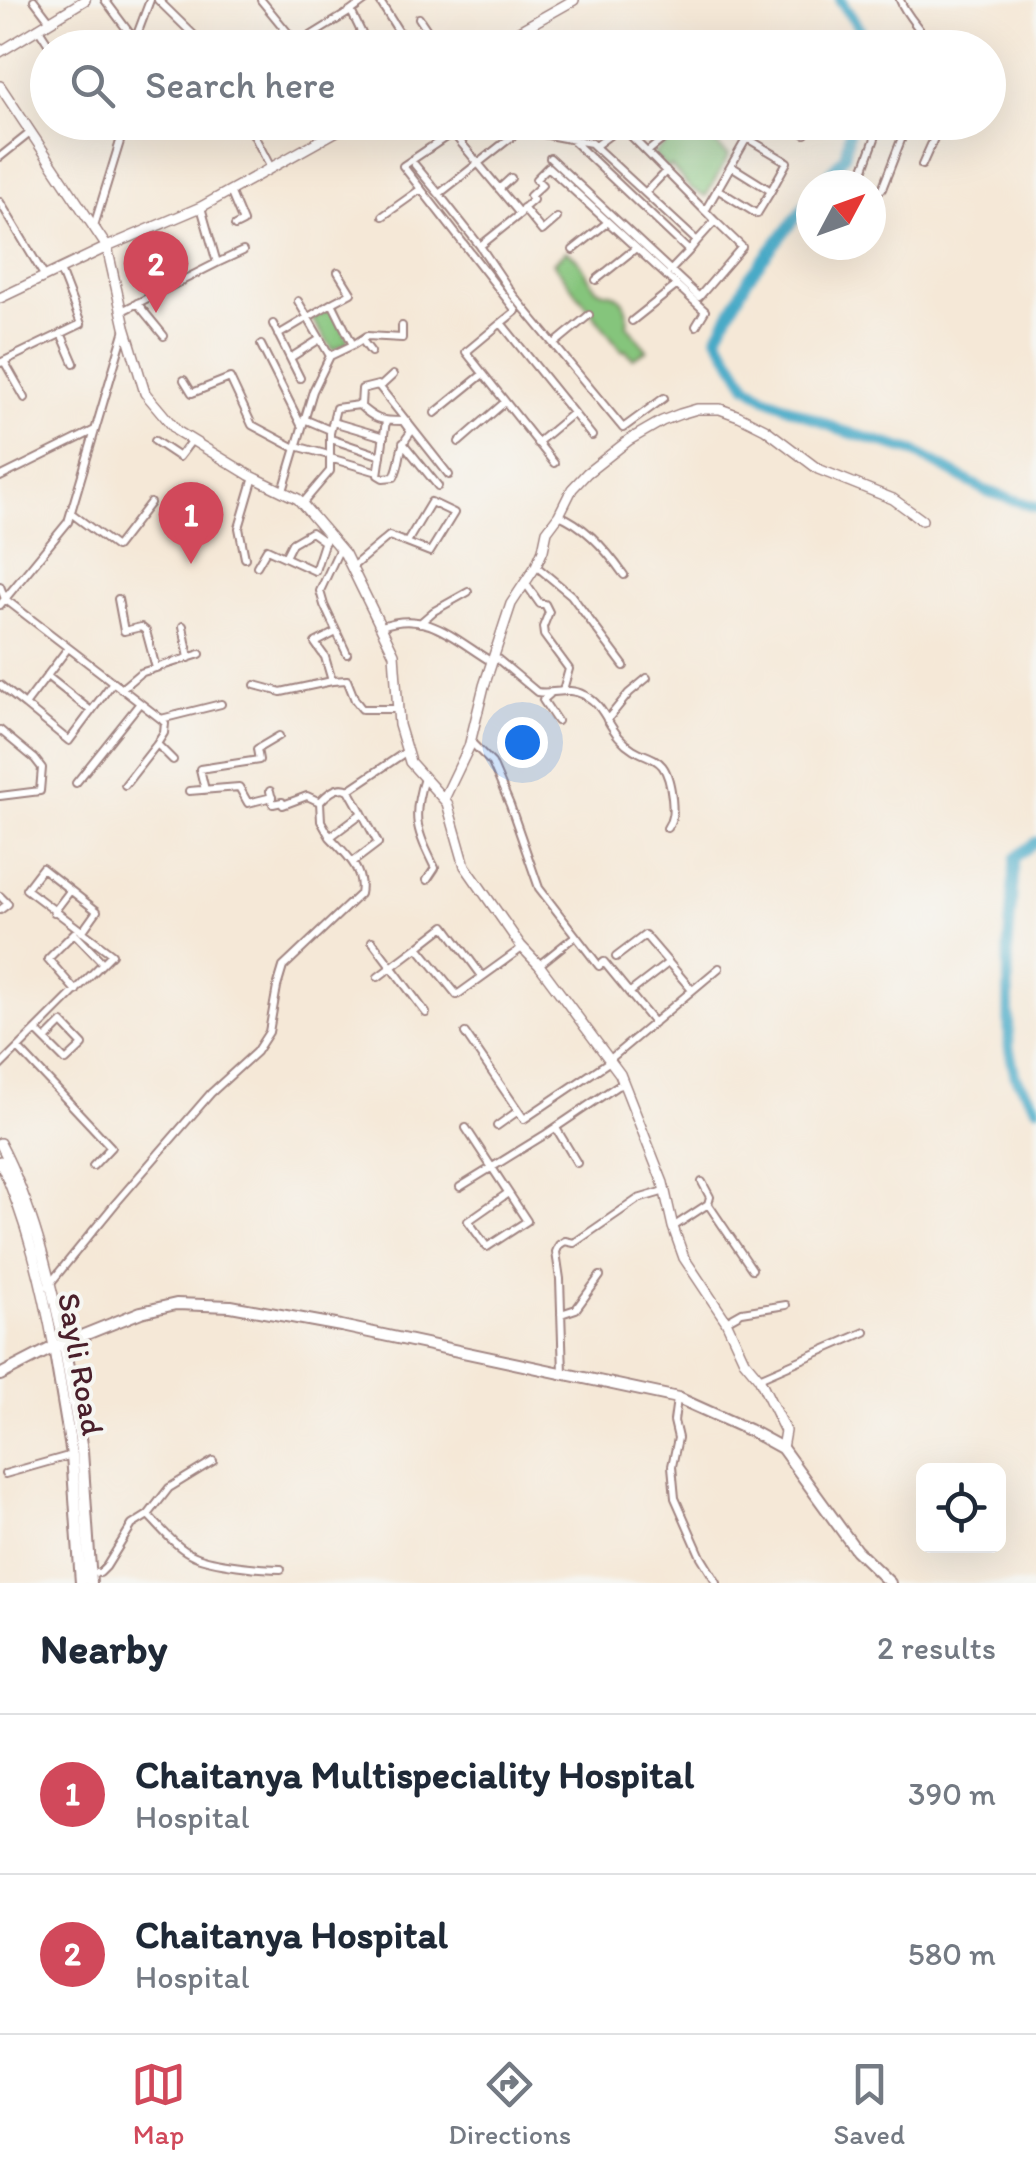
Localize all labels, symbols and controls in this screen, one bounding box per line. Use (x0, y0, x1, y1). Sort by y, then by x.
search box (30, 30, 1006, 140)
icon: search (65, 58, 120, 113)
text: Search here (145, 62, 336, 108)
north arrow (796, 170, 886, 260)
pin: 2 (124, 230, 188, 313)
pin: 1 (158, 482, 224, 564)
your location (497, 717, 548, 768)
street label: Sayli Road (50, 1290, 112, 1438)
map controls (916, 1463, 1006, 1553)
button: locate (916, 1463, 1006, 1553)
text: Nearby (40, 1623, 167, 1674)
text: 2 results (877, 1629, 996, 1667)
text: Chaitanya Multispeciality Hospital (135, 1752, 694, 1798)
text: 1 (65, 1775, 80, 1813)
text: 390 m (908, 1775, 996, 1813)
text: Hospital (135, 1798, 249, 1836)
text: Chaitanya Hospital (135, 1912, 448, 1958)
text: 2 (64, 1935, 81, 1973)
text: 580 m (908, 1935, 996, 1973)
text: Hospital (135, 1958, 249, 1996)
tab: Map (131, 2057, 186, 2151)
tab: Directions (448, 2057, 571, 2151)
tab: Saved (833, 2057, 905, 2151)

